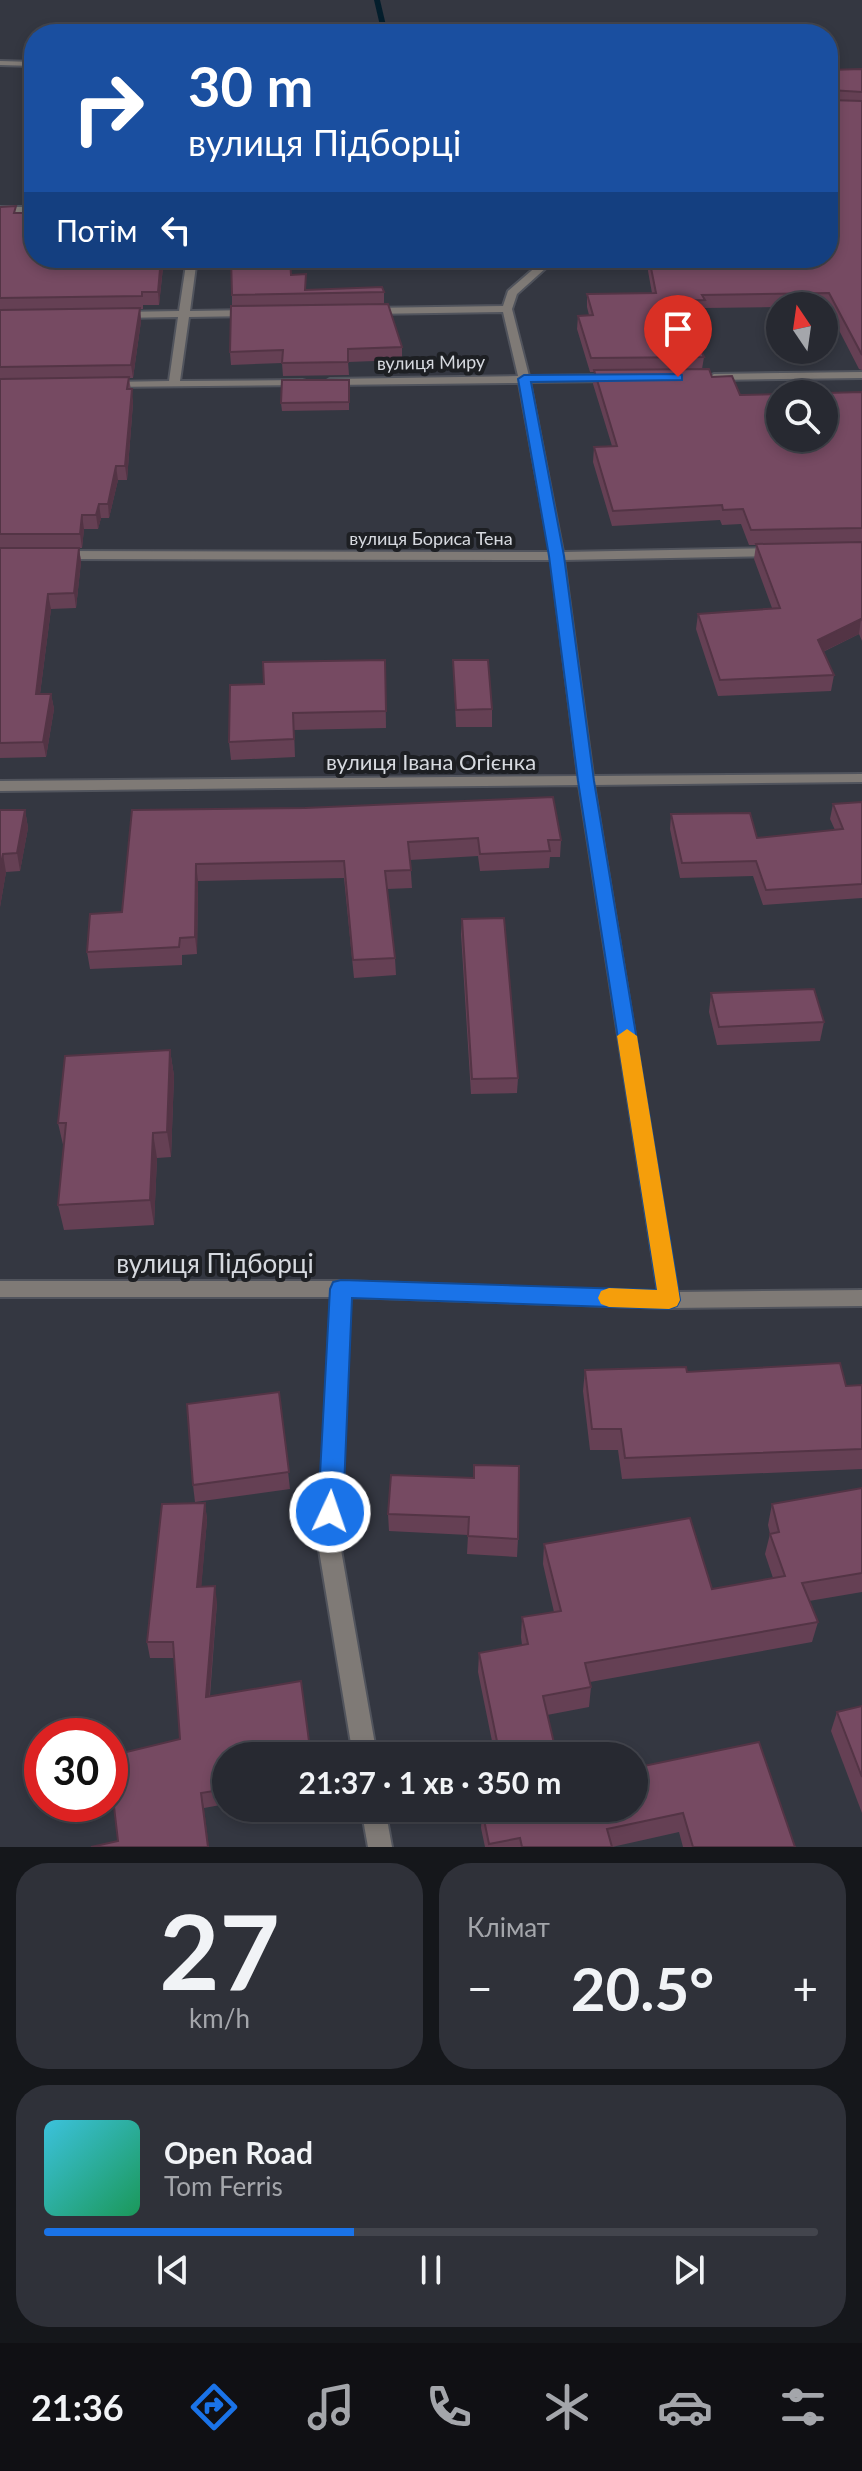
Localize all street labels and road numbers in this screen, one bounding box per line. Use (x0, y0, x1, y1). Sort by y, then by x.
street label: вулиця Миру (377, 350, 486, 374)
street label: вулиця Бориса Тена (349, 527, 513, 549)
street label: вулиця Івана Огієнка (326, 748, 536, 775)
street label: вулиця Підборці (116, 1247, 314, 1279)

